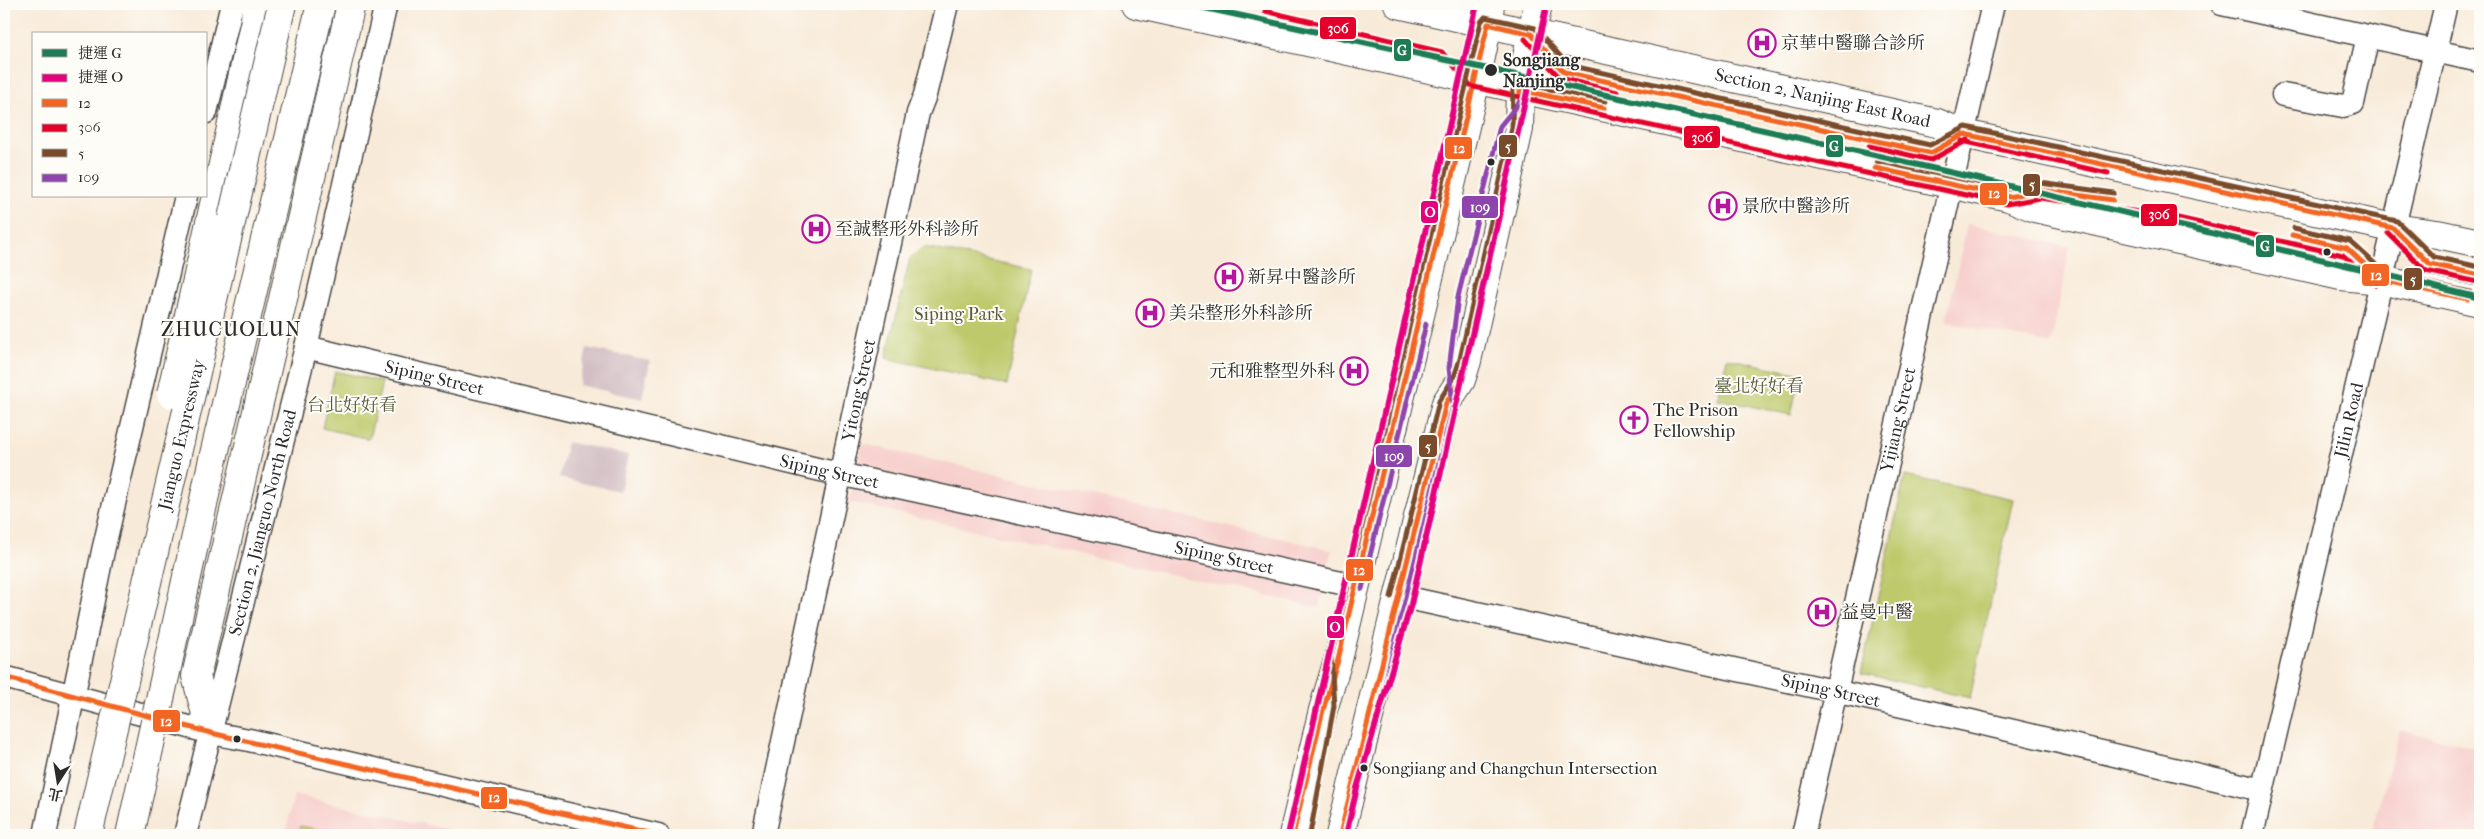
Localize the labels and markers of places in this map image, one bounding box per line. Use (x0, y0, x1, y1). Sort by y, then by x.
hospital icon: 京華中醫聯合診所 (1747, 28, 1777, 58)
place label: 京華中醫聯合診所 (1781, 33, 1925, 54)
place label: Songjiang Nanjing (1503, 50, 1582, 92)
marker: Songjiang Nanjing (1483, 62, 1499, 78)
unlabelled marker (1486, 157, 1496, 167)
hospital icon: 景欣中醫診所 (1708, 191, 1738, 221)
place label: 景欣中醫診所 (1742, 196, 1850, 217)
hospital icon: 至誠整形外科診所 (801, 214, 831, 244)
place label: 至誠整形外科診所 (835, 219, 979, 240)
unlabelled marker (2322, 247, 2332, 257)
hospital icon: 新昇中醫診所 (1214, 262, 1244, 292)
place label: 新昇中醫診所 (1248, 267, 1356, 288)
hospital icon: 美朵整形外科診所 (1135, 298, 1165, 328)
place label: 美朵整形外科診所 (1169, 303, 1313, 324)
hospital icon: 元和雅整型外科 (1339, 356, 1369, 386)
place label: 元和雅整型外科 (1209, 361, 1335, 382)
place label: The Prison Fellowship (1653, 400, 1739, 442)
church icon: The Prison Fellowship (1619, 405, 1649, 435)
hospital icon: 益曼中醫 (1807, 597, 1837, 627)
place label: 益曼中醫 (1841, 602, 1913, 623)
unlabelled marker (232, 734, 242, 744)
place label: Songjiang and Changchun Intersection (1373, 758, 1657, 778)
marker: Songjiang and Changchun Intersection (1359, 763, 1369, 773)

